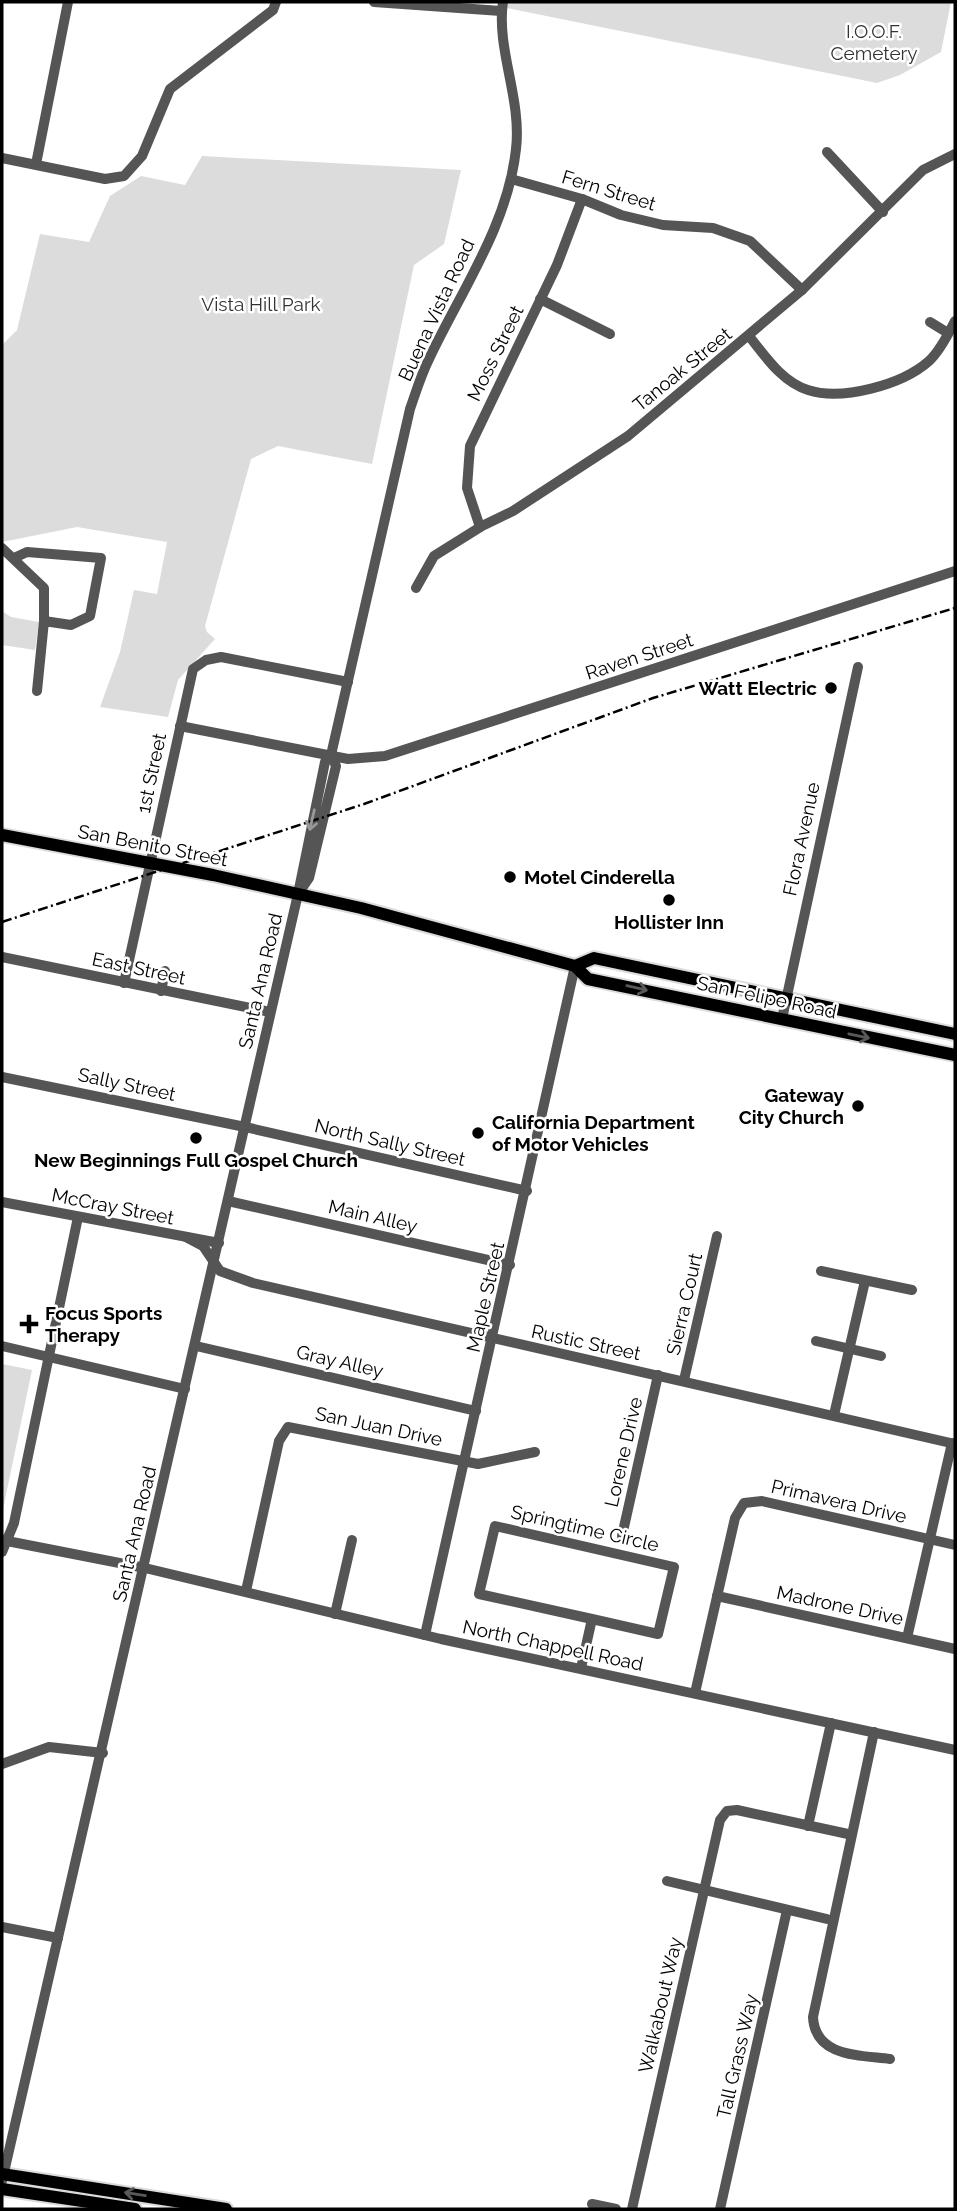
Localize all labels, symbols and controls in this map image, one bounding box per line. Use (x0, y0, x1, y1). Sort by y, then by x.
park label: I.O.O.F. Cemetery (830, 20, 918, 64)
street label: Fern Street (559, 165, 659, 215)
street label: Buena Vista Road (393, 236, 479, 384)
park label: Vista Hill Park (201, 293, 321, 315)
street label: Moss Street (462, 301, 528, 404)
street label: Tanoak Street (628, 322, 736, 415)
street label: Raven Street (582, 628, 696, 684)
place label: Watt Electric (698, 677, 817, 699)
marker: Watt Electric (823, 680, 839, 696)
street label: 1st Street (132, 730, 170, 815)
street label: Flora Avenue (778, 780, 824, 898)
one-way arrow (305, 808, 318, 831)
street label: San Benito Street (76, 820, 230, 870)
place label: Motel Cinderella (524, 866, 675, 888)
marker: Motel Cinderella (502, 869, 518, 885)
marker: Hollister Inn (661, 892, 677, 908)
street label: Santa Ana Road (234, 911, 286, 1051)
place label: Hollister Inn (614, 911, 724, 933)
street label: East Street (90, 947, 188, 989)
street label: San Felipe Road (695, 971, 839, 1023)
one-way arrow (625, 982, 648, 995)
one-way arrow (847, 1029, 870, 1043)
street label: Sally Street (76, 1063, 178, 1105)
place label: Gateway City Church (739, 1084, 845, 1128)
marker: Gateway City Church (850, 1098, 866, 1114)
place label: California Department of Motor Vehicles (492, 1111, 695, 1155)
street label: North Sally Street (313, 1114, 468, 1170)
marker: California Department of Motor Vehicles (470, 1125, 486, 1141)
marker: New Beginnings Full Gospel Church (188, 1130, 204, 1146)
place label: New Beginnings Full Gospel Church (34, 1149, 358, 1171)
street label: McCray Street (50, 1183, 177, 1229)
street label: Main Alley (326, 1195, 420, 1237)
street label: Maple Street (462, 1239, 509, 1354)
street label: Sierra Court (662, 1250, 707, 1357)
place label: Focus Sports Therapy (45, 1302, 162, 1346)
marker: Focus Sports Therapy (19, 1314, 39, 1334)
street label: Rustic Street (529, 1320, 643, 1364)
street label: Gray Alley (294, 1340, 386, 1382)
street label: Lorene Drive (600, 1395, 646, 1509)
street label: San Juan Drive (314, 1402, 444, 1450)
street label: Santa Ana Road (108, 1464, 160, 1604)
street label: Primavera Drive (769, 1475, 909, 1527)
street label: Springtime Circle (509, 1500, 661, 1556)
street label: Madrone Drive (775, 1581, 905, 1629)
street label: North Chappell Road (461, 1615, 645, 1675)
street label: Walkabout Way (634, 1935, 686, 2075)
street label: Tall Grass Way (712, 1992, 762, 2120)
one-way arrow (124, 2187, 147, 2200)

